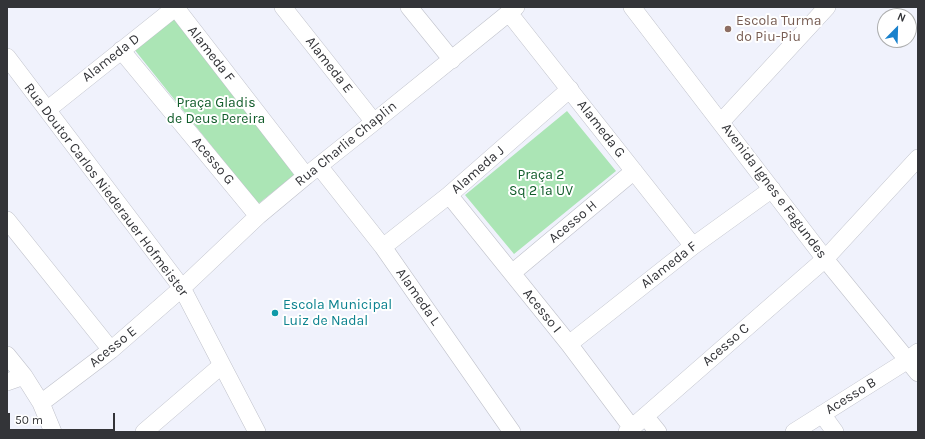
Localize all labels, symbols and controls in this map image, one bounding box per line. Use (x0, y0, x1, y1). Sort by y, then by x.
north arrow (877, 8, 917, 48)
text: N (895, 10, 908, 25)
place label: Escola Turma do Piu-Piu (736, 13, 821, 46)
street label: Alameda F (184, 23, 238, 85)
marker: Escola Turma do Piu-Piu (723, 24, 733, 34)
street label: Alameda D (79, 30, 143, 86)
street label: Alameda E (302, 33, 356, 97)
street label: Rua Doutor Carlos Niederauer Hofmeister (20, 80, 192, 300)
park label: Praça Gladis de Deus Pereira (167, 95, 265, 128)
street label: Alameda G (573, 97, 629, 161)
street label: Rua Charlie Chaplin (292, 98, 400, 190)
street label: Avenida Ignes e Fagundes (718, 120, 830, 262)
street label: Acesso G (188, 134, 238, 188)
street label: Alameda J (448, 142, 508, 198)
park label: Praça 2 Sq 2 1ª UV (509, 167, 573, 200)
street label: Acesso H (546, 197, 600, 247)
street label: Alameda F (638, 238, 700, 292)
street label: Alameda L (392, 265, 444, 329)
street label: Acesso I (519, 285, 565, 337)
place label: Escola Municipal Luiz de Nadal (283, 297, 392, 330)
marker: Escola Municipal Luiz de Nadal (270, 308, 280, 318)
street label: Acesso C (699, 320, 753, 370)
street label: Acesso E (86, 323, 140, 371)
street label: Acesso B (822, 374, 880, 418)
scale bar (10, 405, 117, 431)
text: 50 m (15, 413, 43, 427)

